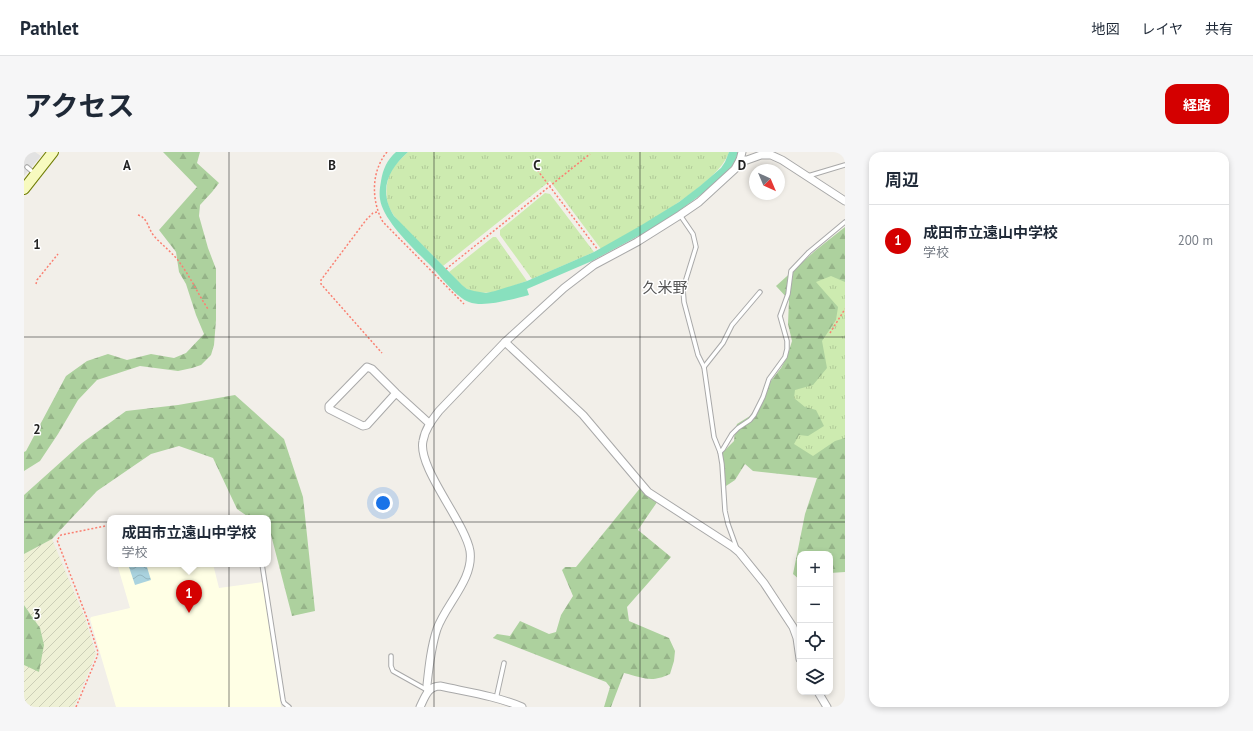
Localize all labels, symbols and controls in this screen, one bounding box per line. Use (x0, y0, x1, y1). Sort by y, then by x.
text: Pathlet (20, 16, 79, 40)
text: 地図 (1091, 20, 1119, 38)
text: レイヤ (1141, 20, 1183, 38)
text: 共有 (1205, 20, 1233, 38)
button: 経路 (1165, 84, 1229, 124)
text: アクセス (24, 87, 135, 124)
text: A (123, 157, 131, 174)
text: B (328, 157, 336, 174)
text: C (533, 157, 541, 174)
text: D (738, 157, 746, 174)
north arrow (749, 164, 785, 200)
text: 周辺 (885, 169, 919, 191)
text: 成田市立遠山中学校 (923, 223, 1058, 242)
text: 1 (894, 232, 902, 249)
text: 200 m (1178, 232, 1213, 249)
text: 1 (33, 236, 41, 253)
text: 学校 (923, 244, 949, 261)
district label: 久米野 (642, 278, 688, 297)
text: 2 (33, 421, 41, 438)
your location (373, 493, 393, 513)
popup (107, 515, 271, 567)
text: 成田市立遠山中学校 (121, 523, 257, 542)
text: 学校 (121, 544, 148, 561)
map controls (797, 551, 833, 695)
button: + (797, 551, 833, 587)
pin: 1 (176, 580, 202, 613)
button: − (797, 587, 833, 623)
text: 3 (33, 606, 41, 623)
button: locate (797, 623, 833, 659)
button: layers (797, 659, 833, 695)

